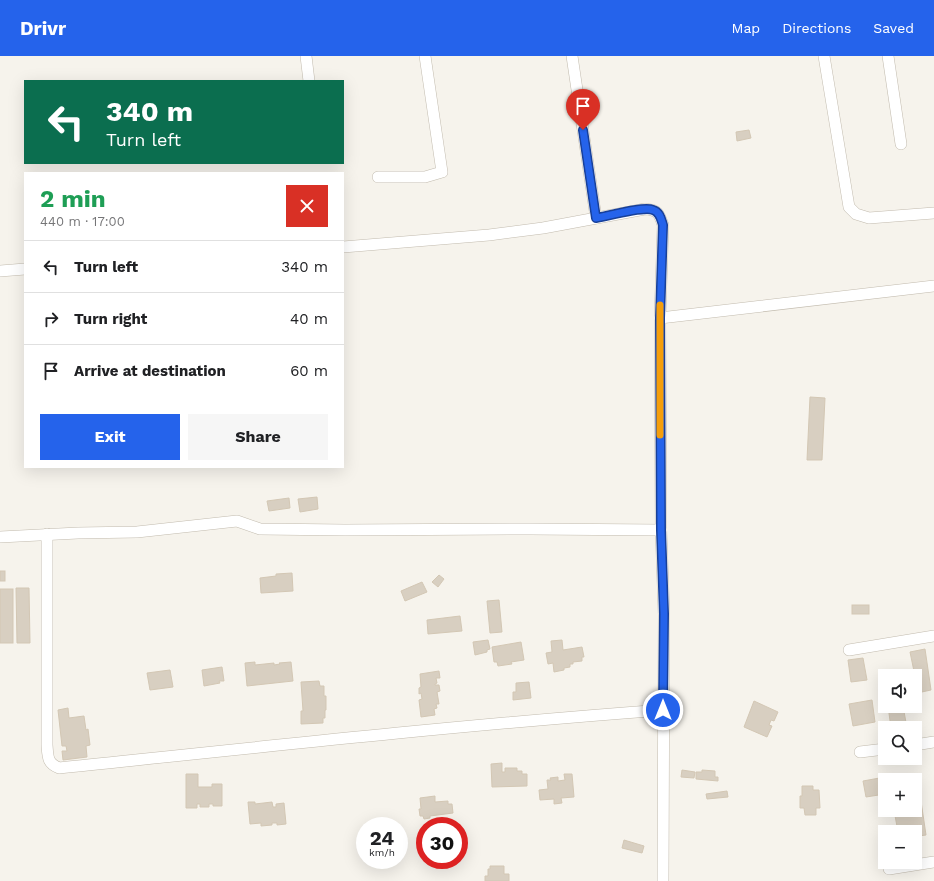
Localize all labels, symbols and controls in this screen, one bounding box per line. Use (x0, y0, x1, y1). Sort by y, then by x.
text: Drivr (20, 17, 66, 40)
text: Map (732, 20, 760, 36)
text: Directions (782, 20, 851, 36)
text: Saved (873, 20, 914, 36)
pin (566, 89, 600, 130)
text: 340 m (106, 95, 193, 128)
icon: arrive (572, 95, 594, 117)
icon: left (40, 96, 92, 148)
text: Turn left (106, 129, 181, 150)
text: 2 min (40, 185, 106, 213)
button: close (286, 185, 328, 227)
text: 440 m · 17:00 (40, 214, 125, 229)
icon: left (40, 256, 62, 278)
text: Turn left (74, 258, 138, 276)
text: 340 m (281, 258, 328, 276)
icon: right (40, 308, 62, 330)
text: Turn right (74, 310, 147, 328)
text: 40 m (290, 310, 328, 328)
icon: arrive (40, 360, 62, 382)
text: Arrive at destination (74, 362, 226, 380)
text: 60 m (290, 362, 328, 380)
button: Exit (40, 414, 180, 460)
button: Share (188, 414, 328, 460)
map controls (878, 669, 922, 869)
button: sound (878, 669, 922, 713)
position arrow (642, 689, 684, 731)
button: search (878, 721, 922, 765)
button: + (878, 773, 922, 817)
speed limit sign: 30 (416, 817, 468, 869)
button: − (878, 825, 922, 869)
text: 24 (370, 826, 394, 850)
text: km/h (369, 847, 395, 858)

